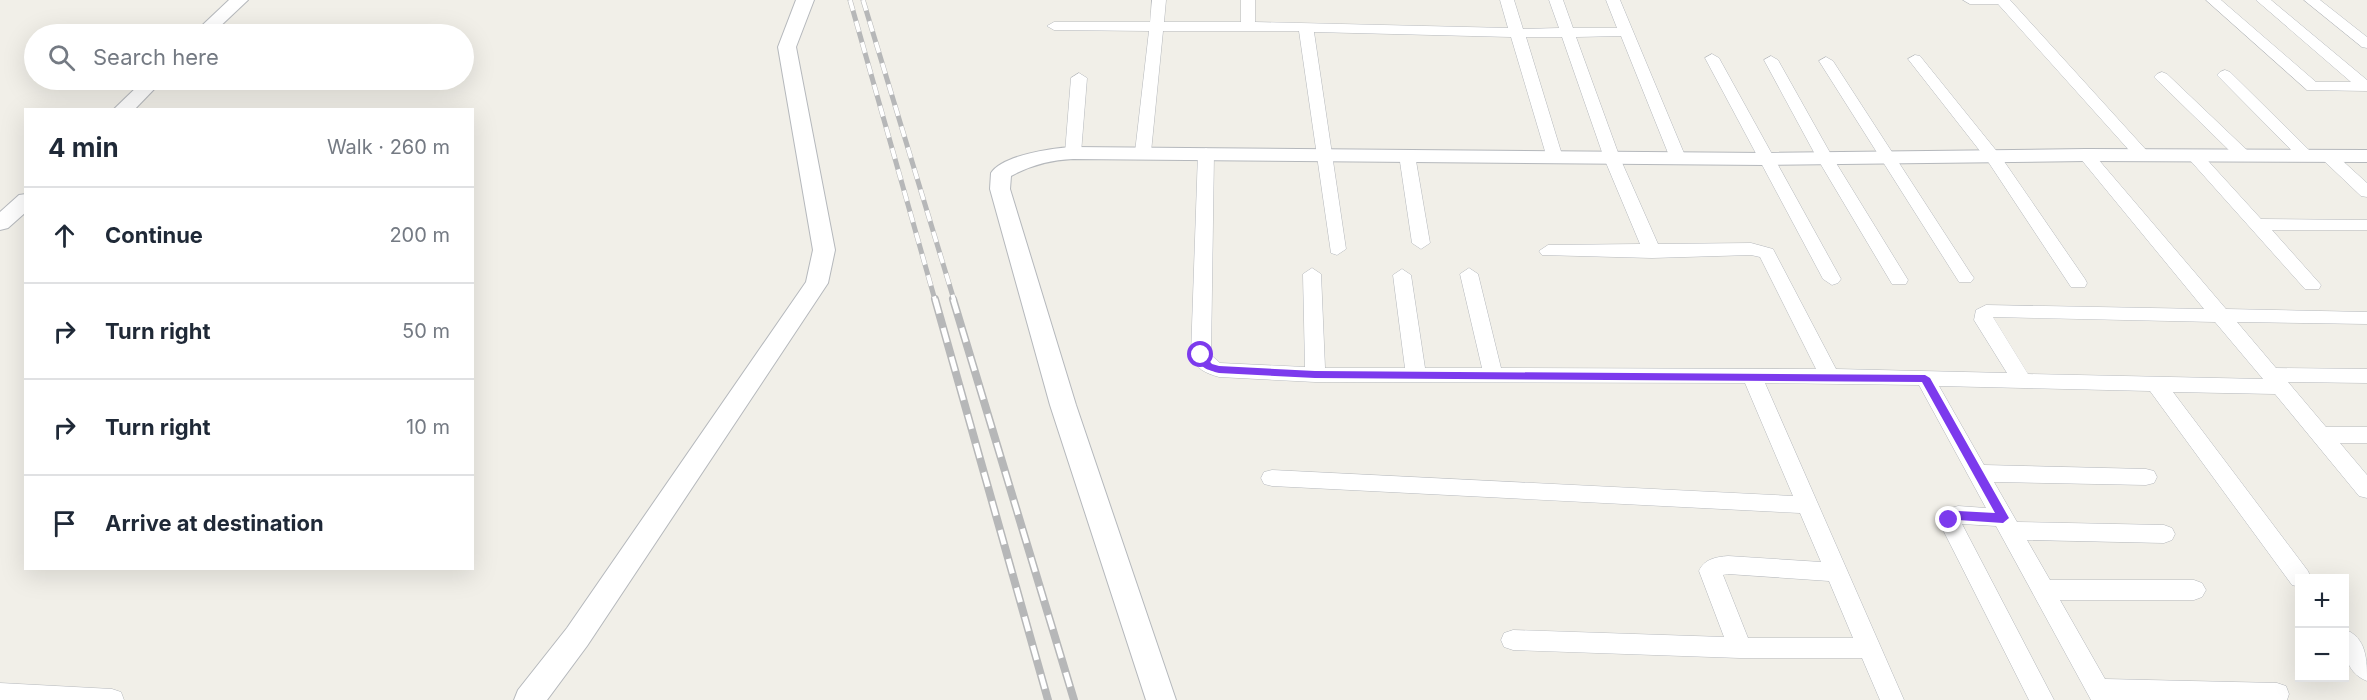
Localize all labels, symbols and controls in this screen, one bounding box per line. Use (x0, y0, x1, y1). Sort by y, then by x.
search box (24, 24, 474, 90)
icon: search (45, 41, 78, 74)
text: Search here (93, 44, 219, 70)
text: 4 min (48, 132, 119, 163)
text: Walk · 260 m (327, 135, 450, 159)
icon: ahead (48, 219, 81, 252)
text: Continue (105, 222, 203, 248)
text: 200 m (389, 223, 450, 247)
icon: right (48, 315, 81, 348)
text: Turn right (105, 318, 211, 344)
text: 50 m (402, 319, 450, 343)
route start (1187, 341, 1213, 367)
icon: right (48, 411, 81, 444)
text: Turn right (105, 414, 211, 440)
text: 10 m (406, 415, 450, 439)
route end (1935, 506, 1961, 532)
icon: arrive (48, 507, 81, 540)
text: Arrive at destination (105, 510, 324, 536)
map controls (2295, 574, 2349, 682)
button: + (2295, 574, 2349, 628)
button: − (2295, 628, 2349, 682)

